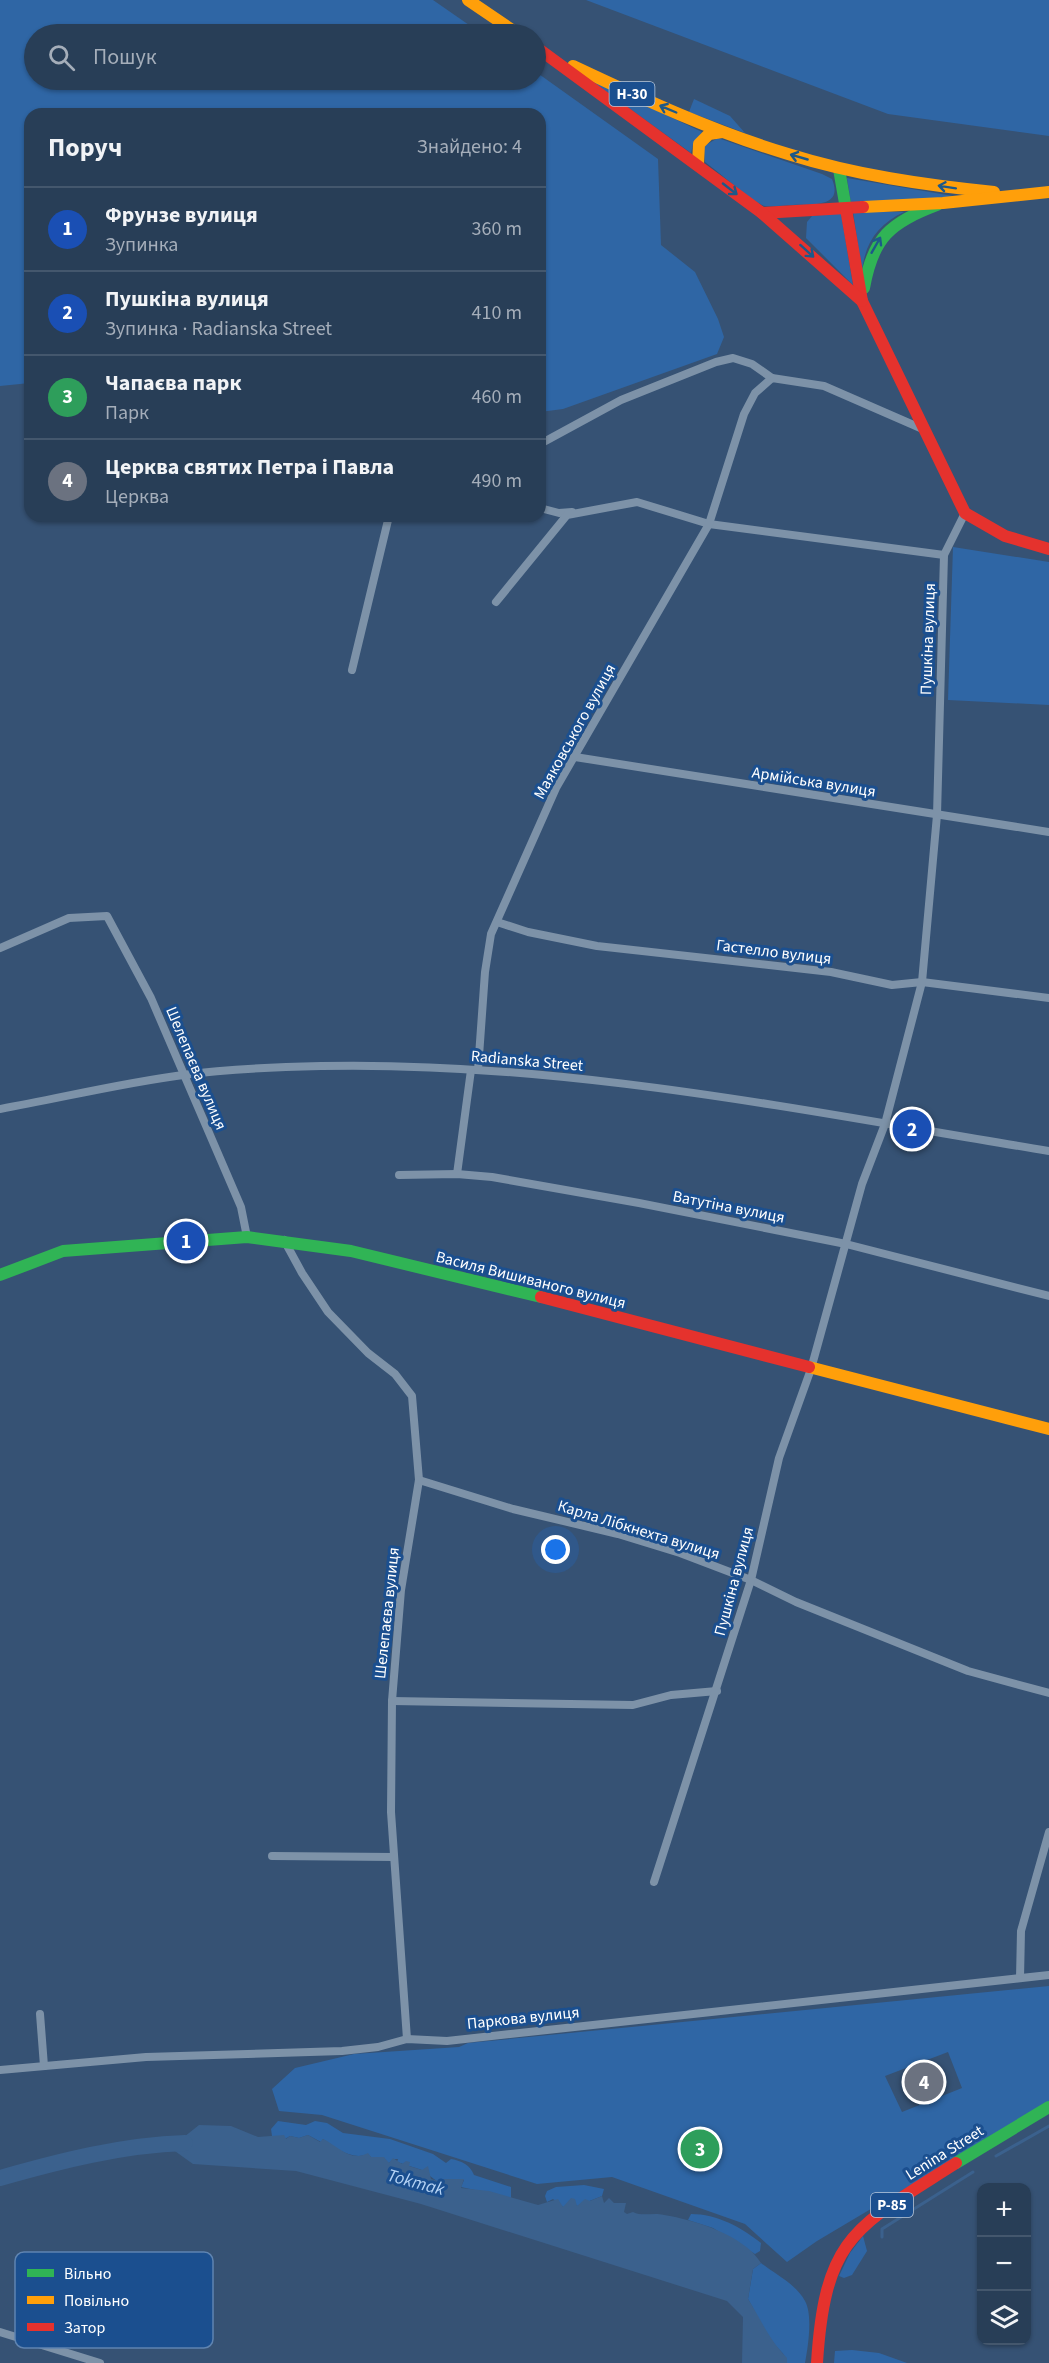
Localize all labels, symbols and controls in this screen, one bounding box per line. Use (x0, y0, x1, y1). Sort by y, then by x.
search box (24, 24, 546, 90)
icon: search (45, 41, 78, 74)
text: Пошук (93, 41, 157, 73)
road number: Н-30 (610, 82, 654, 106)
one-way arrow (660, 103, 678, 115)
text: Поруч (48, 129, 122, 166)
text: Знайдено: 4 (417, 133, 522, 161)
one-way arrow (790, 151, 809, 162)
one-way arrow (937, 181, 957, 192)
one-way arrow (722, 182, 738, 195)
text: Фрунзе вулиця (105, 199, 258, 231)
text: 1 (62, 215, 73, 243)
text: 360 m (472, 215, 522, 243)
text: Зупинка (105, 231, 178, 259)
one-way arrow (870, 237, 882, 254)
one-way arrow (799, 244, 814, 258)
text: Пушкіна вулиця (105, 283, 269, 315)
text: 2 (62, 299, 73, 327)
text: 410 m (472, 299, 522, 327)
text: Зупинка · Radianska Street (105, 315, 332, 343)
text: Чапаєва парк (105, 367, 241, 399)
text: 3 (62, 383, 73, 411)
text: 460 m (472, 383, 522, 411)
text: Парк (105, 399, 149, 427)
text: Церква святих Петра і Павла (105, 451, 394, 483)
text: 4 (62, 467, 73, 495)
text: 490 m (472, 467, 522, 495)
text: Церква (105, 483, 169, 511)
street label: Пушкіна вулиця (915, 583, 941, 695)
street label: Маяковського вулиця (528, 660, 621, 803)
street label: Армійська вулиця (750, 761, 877, 803)
street label: Гастелло вулиця (715, 934, 833, 970)
street label: Шелепаєва вулиця (160, 1003, 232, 1134)
street label: Radianska Street (470, 1045, 585, 1077)
pin: 2 (892, 1106, 932, 1152)
street label: Ватутіна вулиця (671, 1185, 787, 1229)
pin: 1 (166, 1218, 206, 1264)
street label: Василя Вишиваного вулиця (434, 1246, 628, 1314)
street label: Карла Лібкнехта вулиця (555, 1495, 723, 1565)
street label: Пушкіна вулиця (709, 1524, 759, 1638)
your location (541, 1535, 570, 1564)
street label: Шелепаєва вулиця (369, 1546, 405, 1680)
street label: Паркова вулиця (466, 2001, 580, 2035)
pin: 4 (904, 2060, 944, 2104)
street label: Lenina Street (901, 2120, 988, 2186)
pin: 3 (680, 2126, 720, 2172)
water label: Tokmak (384, 2163, 448, 2202)
map controls (977, 2183, 1031, 2345)
button: + (977, 2183, 1031, 2237)
road number: Р-85 (871, 2193, 913, 2217)
button: − (977, 2237, 1031, 2291)
legend (15, 2252, 213, 2348)
text: Вільно (64, 2263, 111, 2285)
text: Повільно (64, 2290, 129, 2312)
button: layers (977, 2291, 1031, 2345)
text: Затор (64, 2317, 105, 2339)

